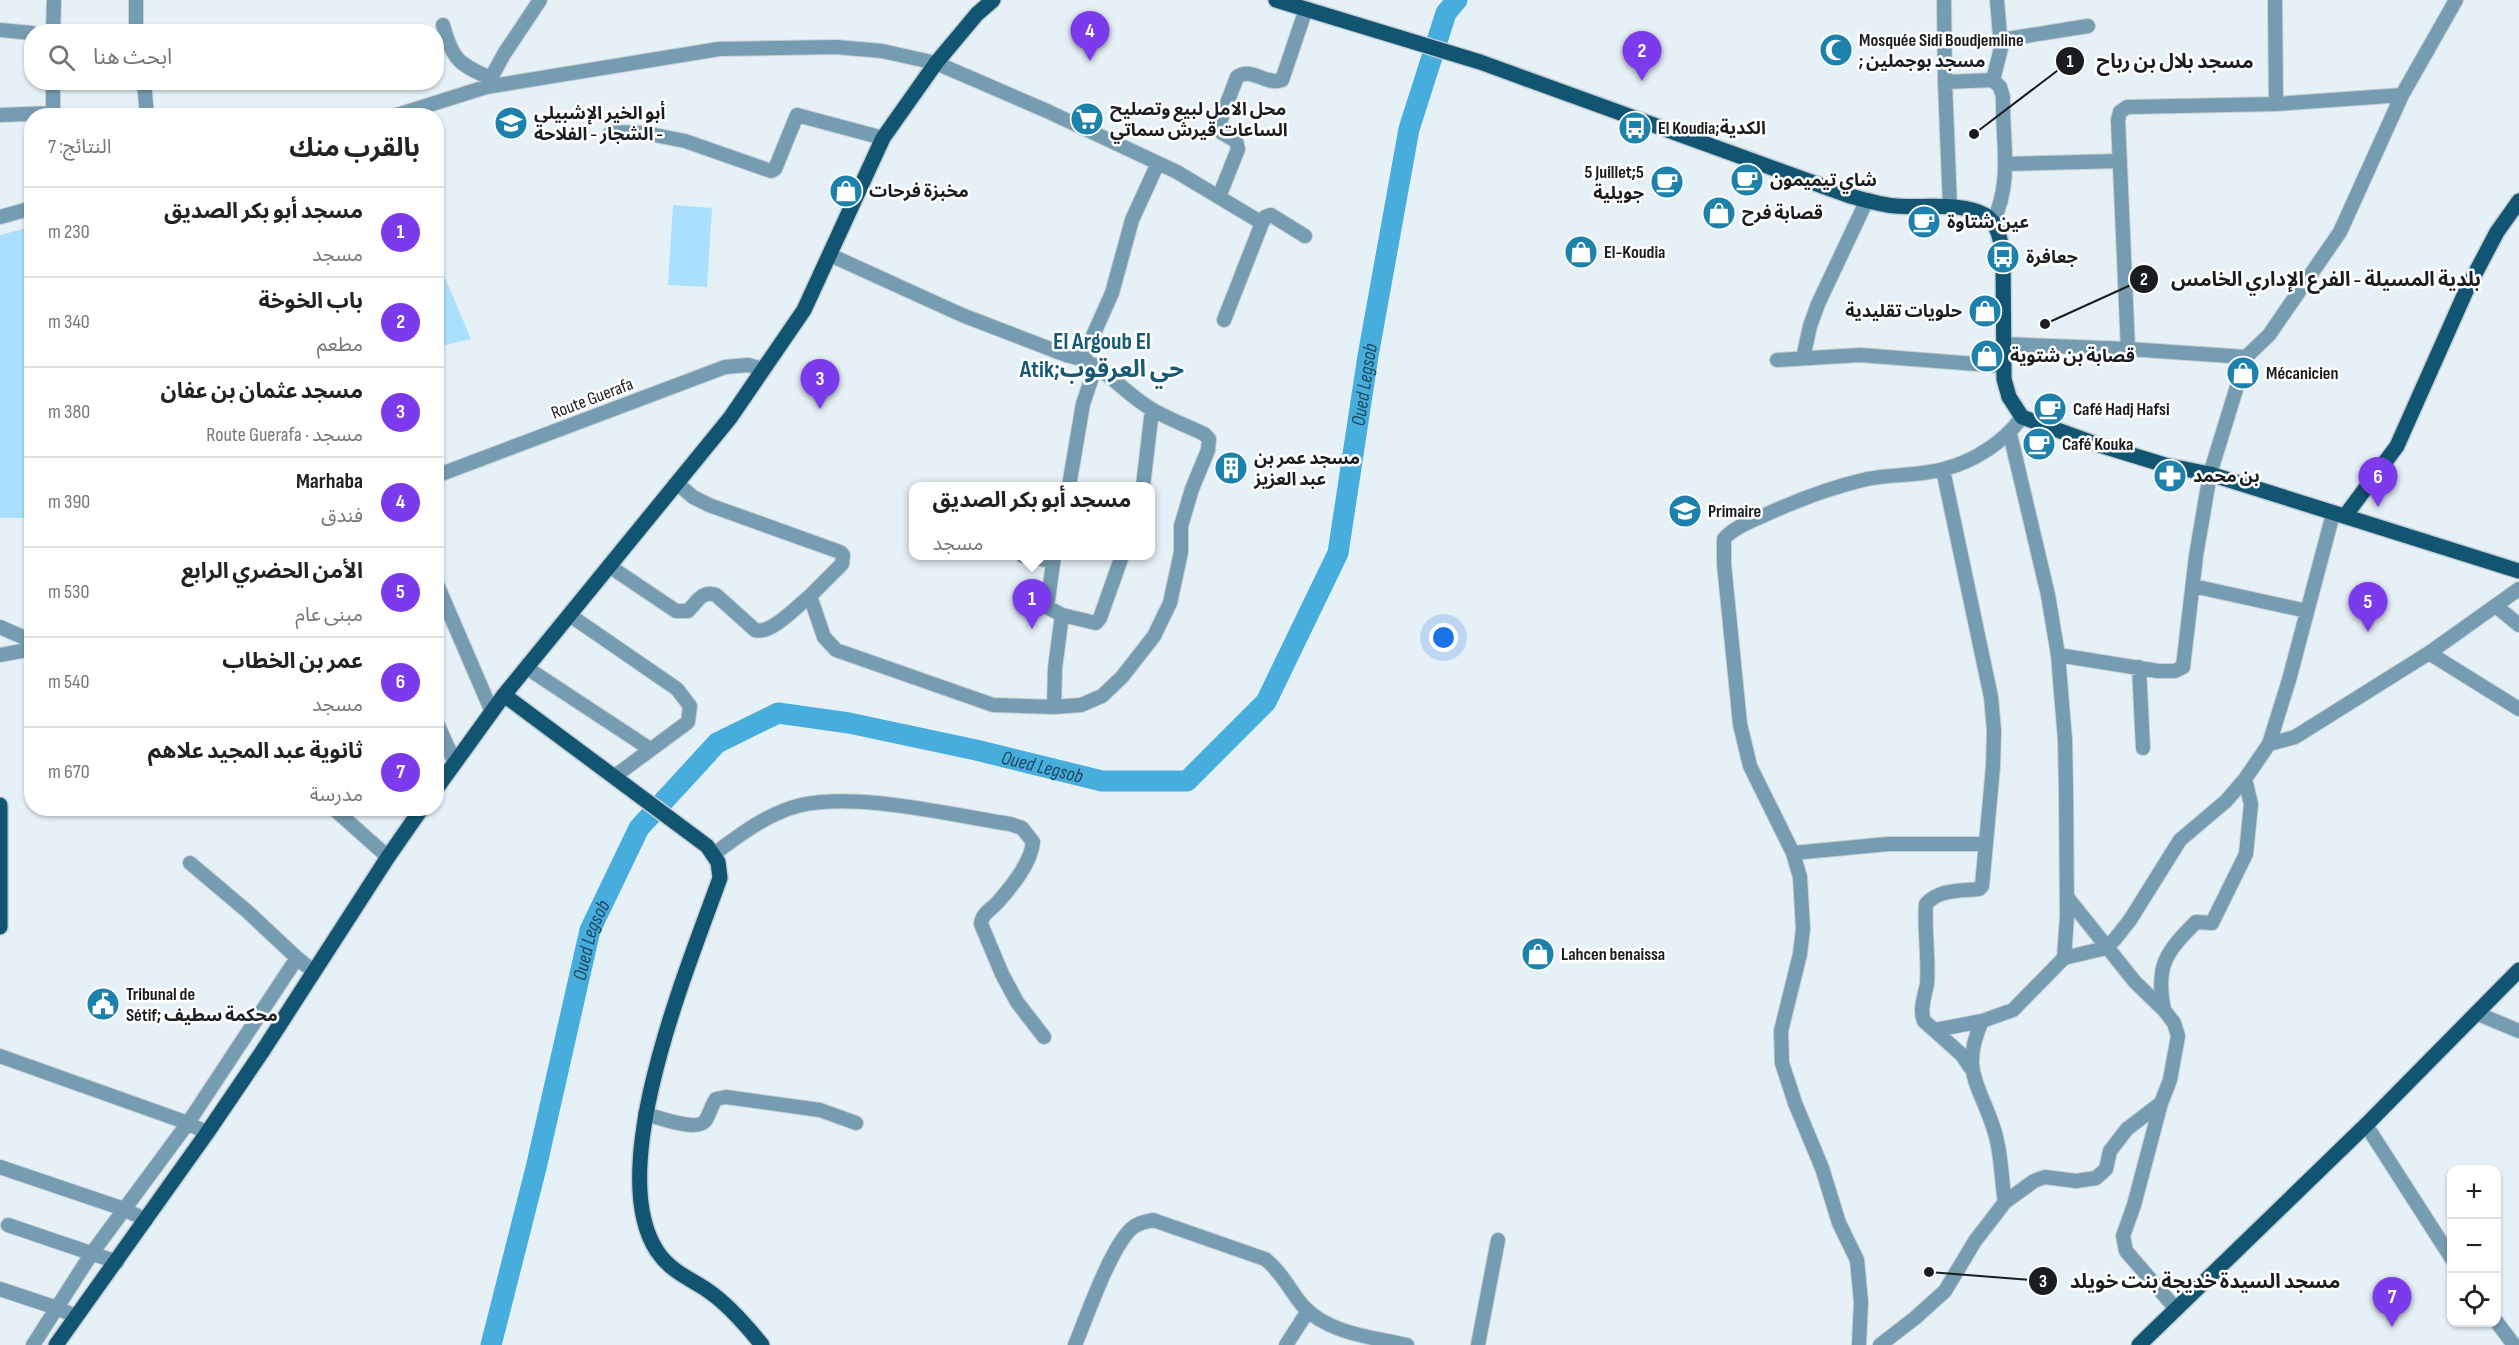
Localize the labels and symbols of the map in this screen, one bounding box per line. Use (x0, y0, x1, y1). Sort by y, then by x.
pin: 4 (1070, 11, 1110, 61)
place label: Mosquée Sidi Boudjemline ; مسجد بوجملين (1859, 30, 2024, 72)
pin: 2 (1622, 32, 1662, 81)
mosque icon: Mosquée Sidi Boudjemline ; مسجد بوجملين (1818, 32, 1854, 68)
callout: مسجد بلال بن رباح (2055, 42, 2266, 80)
text: مسجد بلال بن رباح (2096, 50, 2254, 76)
text: 1 (2066, 51, 2074, 72)
place label: محل الامل لبيع وتصليح الساعات قيرش سماتي (1110, 99, 1288, 144)
place label: أبو الخير الإشبيلي الشجار - الفلاحة - (534, 100, 665, 145)
supermarket icon: محل الامل لبيع وتصليح الساعات قيرش سماتي (1069, 101, 1105, 137)
school or university icon: أبو الخير الإشبيلي الشجار - الفلاحة - (493, 105, 529, 141)
bus stop icon: El Koudia;الكدية (1617, 110, 1653, 146)
place label: El Koudia;الكدية (1658, 118, 1766, 139)
place label: 5 Juillet;5 جويلية (1585, 162, 1644, 204)
cafe icon: شاي تيميمون (1729, 162, 1765, 198)
cafe icon: 5 Juillet;5 جويلية (1649, 164, 1685, 200)
place label: شاي تيميمون (1770, 170, 1877, 194)
shop icon: مخبزة فرحات (828, 173, 864, 209)
place label: مخبزة فرحات (869, 181, 969, 202)
shop icon: قصابة فرح (1701, 195, 1737, 231)
place label: قصابة فرح (1742, 203, 1823, 226)
cafe icon: عين شتاوة (1906, 204, 1942, 240)
place label: عين شتاوة (1947, 212, 2029, 233)
shop icon: El-Koudia (1563, 234, 1599, 270)
bus stop icon: جعافرة (1985, 239, 2021, 275)
place label: El-Koudia (1604, 242, 1665, 263)
place label: جعافرة (2026, 247, 2078, 268)
callout: بلدية المسيلة - الفرع الإداري الخامس (2129, 260, 2493, 298)
text: بلدية المسيلة - الفرع الإداري الخامس (2171, 268, 2481, 296)
text: 2 (2140, 269, 2148, 290)
shop icon: حلويات تقليدية (1967, 293, 2003, 329)
place label: حلويات تقليدية (1845, 301, 1962, 322)
district label: El Argoub El Atik;حي العرقوب (1019, 327, 1184, 389)
shop icon: قصابة بن شتوية (1969, 338, 2005, 374)
water label: Oued Legsob (1346, 342, 1383, 428)
place label: قصابة بن شتوية (2010, 346, 2135, 367)
shop icon: Mécanicien (2225, 355, 2261, 391)
pin: 3 (800, 360, 840, 409)
place label: Mécanicien (2266, 363, 2339, 384)
street label: Route Guerafa (548, 373, 636, 424)
cafe icon: Café Hadj Hafsi (2032, 391, 2068, 427)
place label: Café Hadj Hafsi (2073, 399, 2170, 420)
cafe icon: Café Kouka (2021, 426, 2057, 462)
place label: Café Kouka (2062, 434, 2133, 455)
place label: مسجد عمر بن عبد العزيز (1253, 448, 1360, 490)
building icon: مسجد عمر بن عبد العزيز (1213, 450, 1249, 486)
pharmacy icon: بن محمد (2152, 458, 2188, 494)
pin: 6 (2358, 458, 2398, 507)
place label: بن محمد (2193, 466, 2260, 487)
school or university icon: Primaire (1667, 493, 1703, 529)
place label: Primaire (1708, 501, 1761, 522)
pin: 1 (1012, 580, 1052, 629)
pin: 5 (2348, 582, 2388, 632)
your location (1429, 623, 1458, 652)
water label: Oued Legsob (999, 746, 1085, 789)
water label: Oued Legsob (568, 896, 616, 983)
shop icon: Lahcen benaissa (1520, 936, 1556, 972)
place label: Lahcen benaissa (1561, 944, 1665, 965)
place label: Tribunal de Sétif; محكمة سطيف (126, 984, 278, 1026)
public building icon: Tribunal de Sétif; محكمة سطيف (85, 986, 121, 1022)
callout: مسجد السيدة خديجة بنت خويلد (2028, 1262, 2352, 1300)
text: مسجد السيدة خديجة بنت خويلد (2070, 1270, 2340, 1294)
text: 3 (2039, 1271, 2047, 1292)
pin: 7 (2372, 1278, 2412, 1327)

